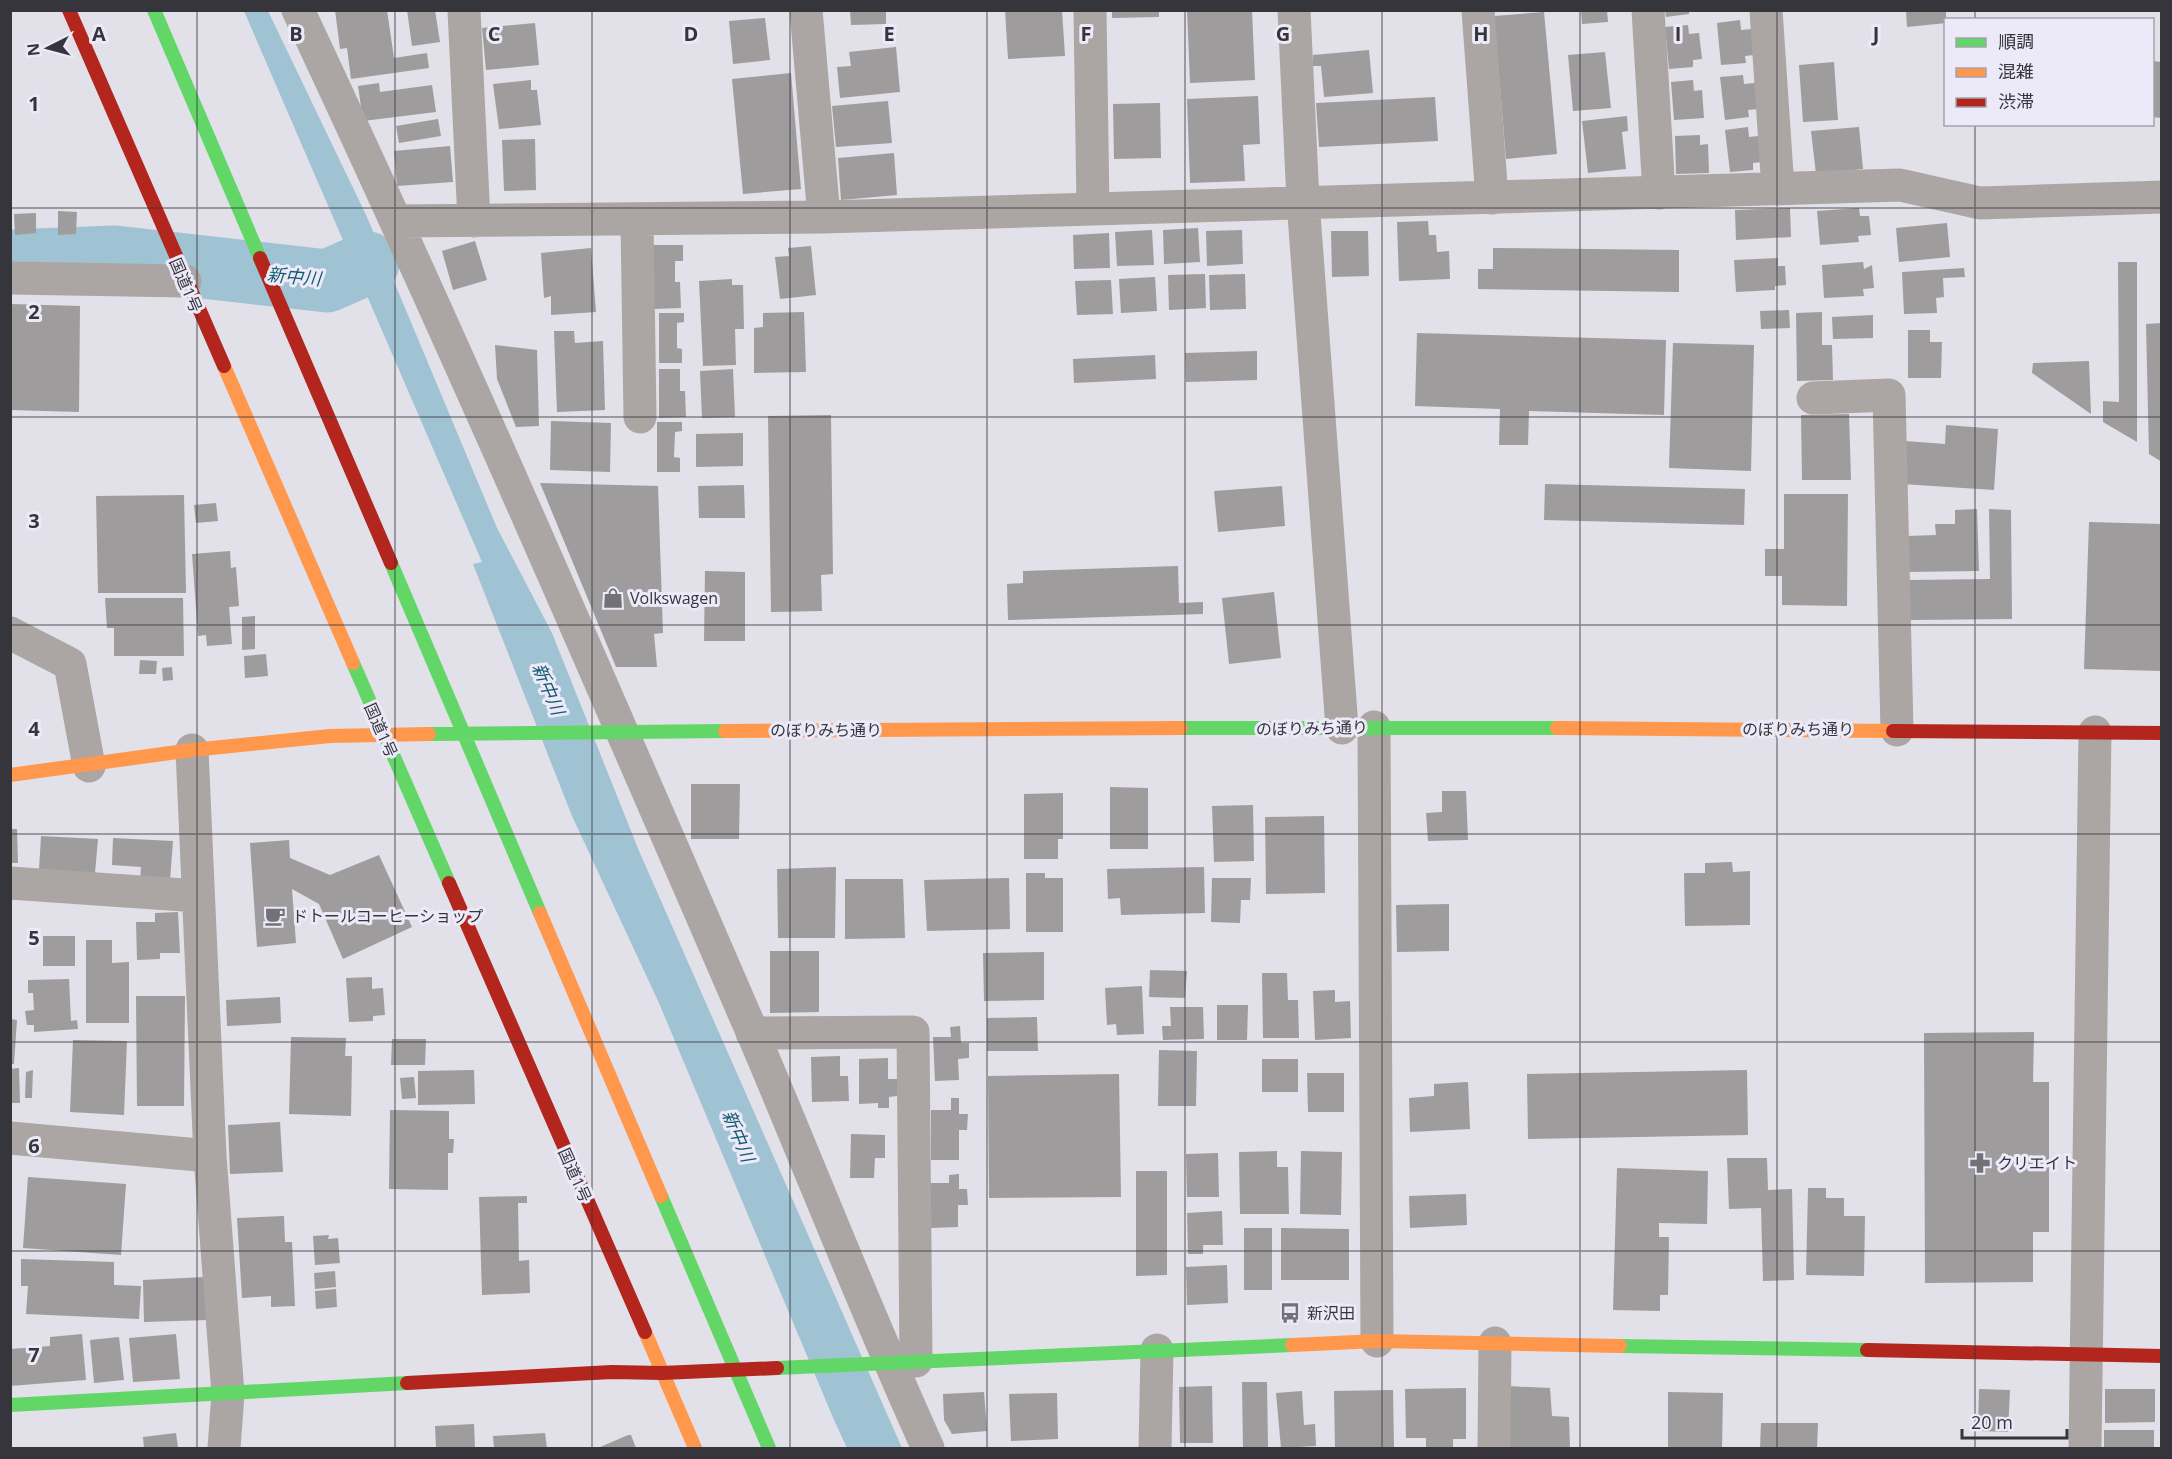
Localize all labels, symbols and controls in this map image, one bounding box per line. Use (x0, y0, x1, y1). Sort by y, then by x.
north arrow (18, 18, 78, 78)
legend (1944, 18, 2154, 126)
text: A (92, 20, 106, 47)
text: B (289, 20, 303, 47)
text: C (488, 20, 501, 47)
text: D (684, 20, 698, 47)
text: E (883, 20, 895, 47)
text: F (1081, 20, 1091, 47)
text: G (1276, 20, 1290, 47)
text: H (1473, 20, 1489, 47)
text: I (1675, 20, 1681, 47)
text: J (1871, 20, 1879, 47)
text: 順調 (1998, 29, 2034, 53)
text: N (21, 42, 45, 57)
text: 混雑 (1998, 59, 2034, 83)
text: 渋滞 (1998, 89, 2034, 113)
text: 1 (28, 90, 40, 117)
street label: 国道1号 (165, 254, 207, 316)
water label: 新中川 (266, 262, 324, 290)
text: 2 (28, 298, 40, 325)
text: 3 (28, 507, 40, 534)
shop icon: Volkswagen (601, 586, 625, 610)
place label: Volkswagen (630, 587, 718, 609)
water label: 新中川 (527, 659, 571, 720)
street label: 国道1号 (359, 699, 403, 761)
text: 4 (28, 715, 40, 742)
street label: のぼりみち通り (1256, 716, 1368, 740)
street label: のぼりみち通り (1742, 718, 1854, 740)
street label: のぼりみち通り (770, 719, 882, 741)
cafe icon: ドトールコーヒーショップ (263, 904, 287, 928)
place label: ドトールコーヒーショップ (292, 905, 483, 927)
text: 5 (28, 924, 40, 951)
water label: 新中川 (717, 1106, 761, 1167)
text: 6 (28, 1132, 40, 1159)
street label: 国道1号 (553, 1144, 597, 1206)
pharmacy icon: クリエイト (1968, 1151, 1992, 1175)
place label: クリエイト (1997, 1152, 2077, 1174)
bus stop icon: 新沢田 (1278, 1301, 1302, 1325)
place label: 新沢田 (1307, 1302, 1355, 1324)
text: 7 (28, 1341, 40, 1368)
scale bar (1962, 1402, 2067, 1440)
text: 20 m (1971, 1410, 2013, 1434)

